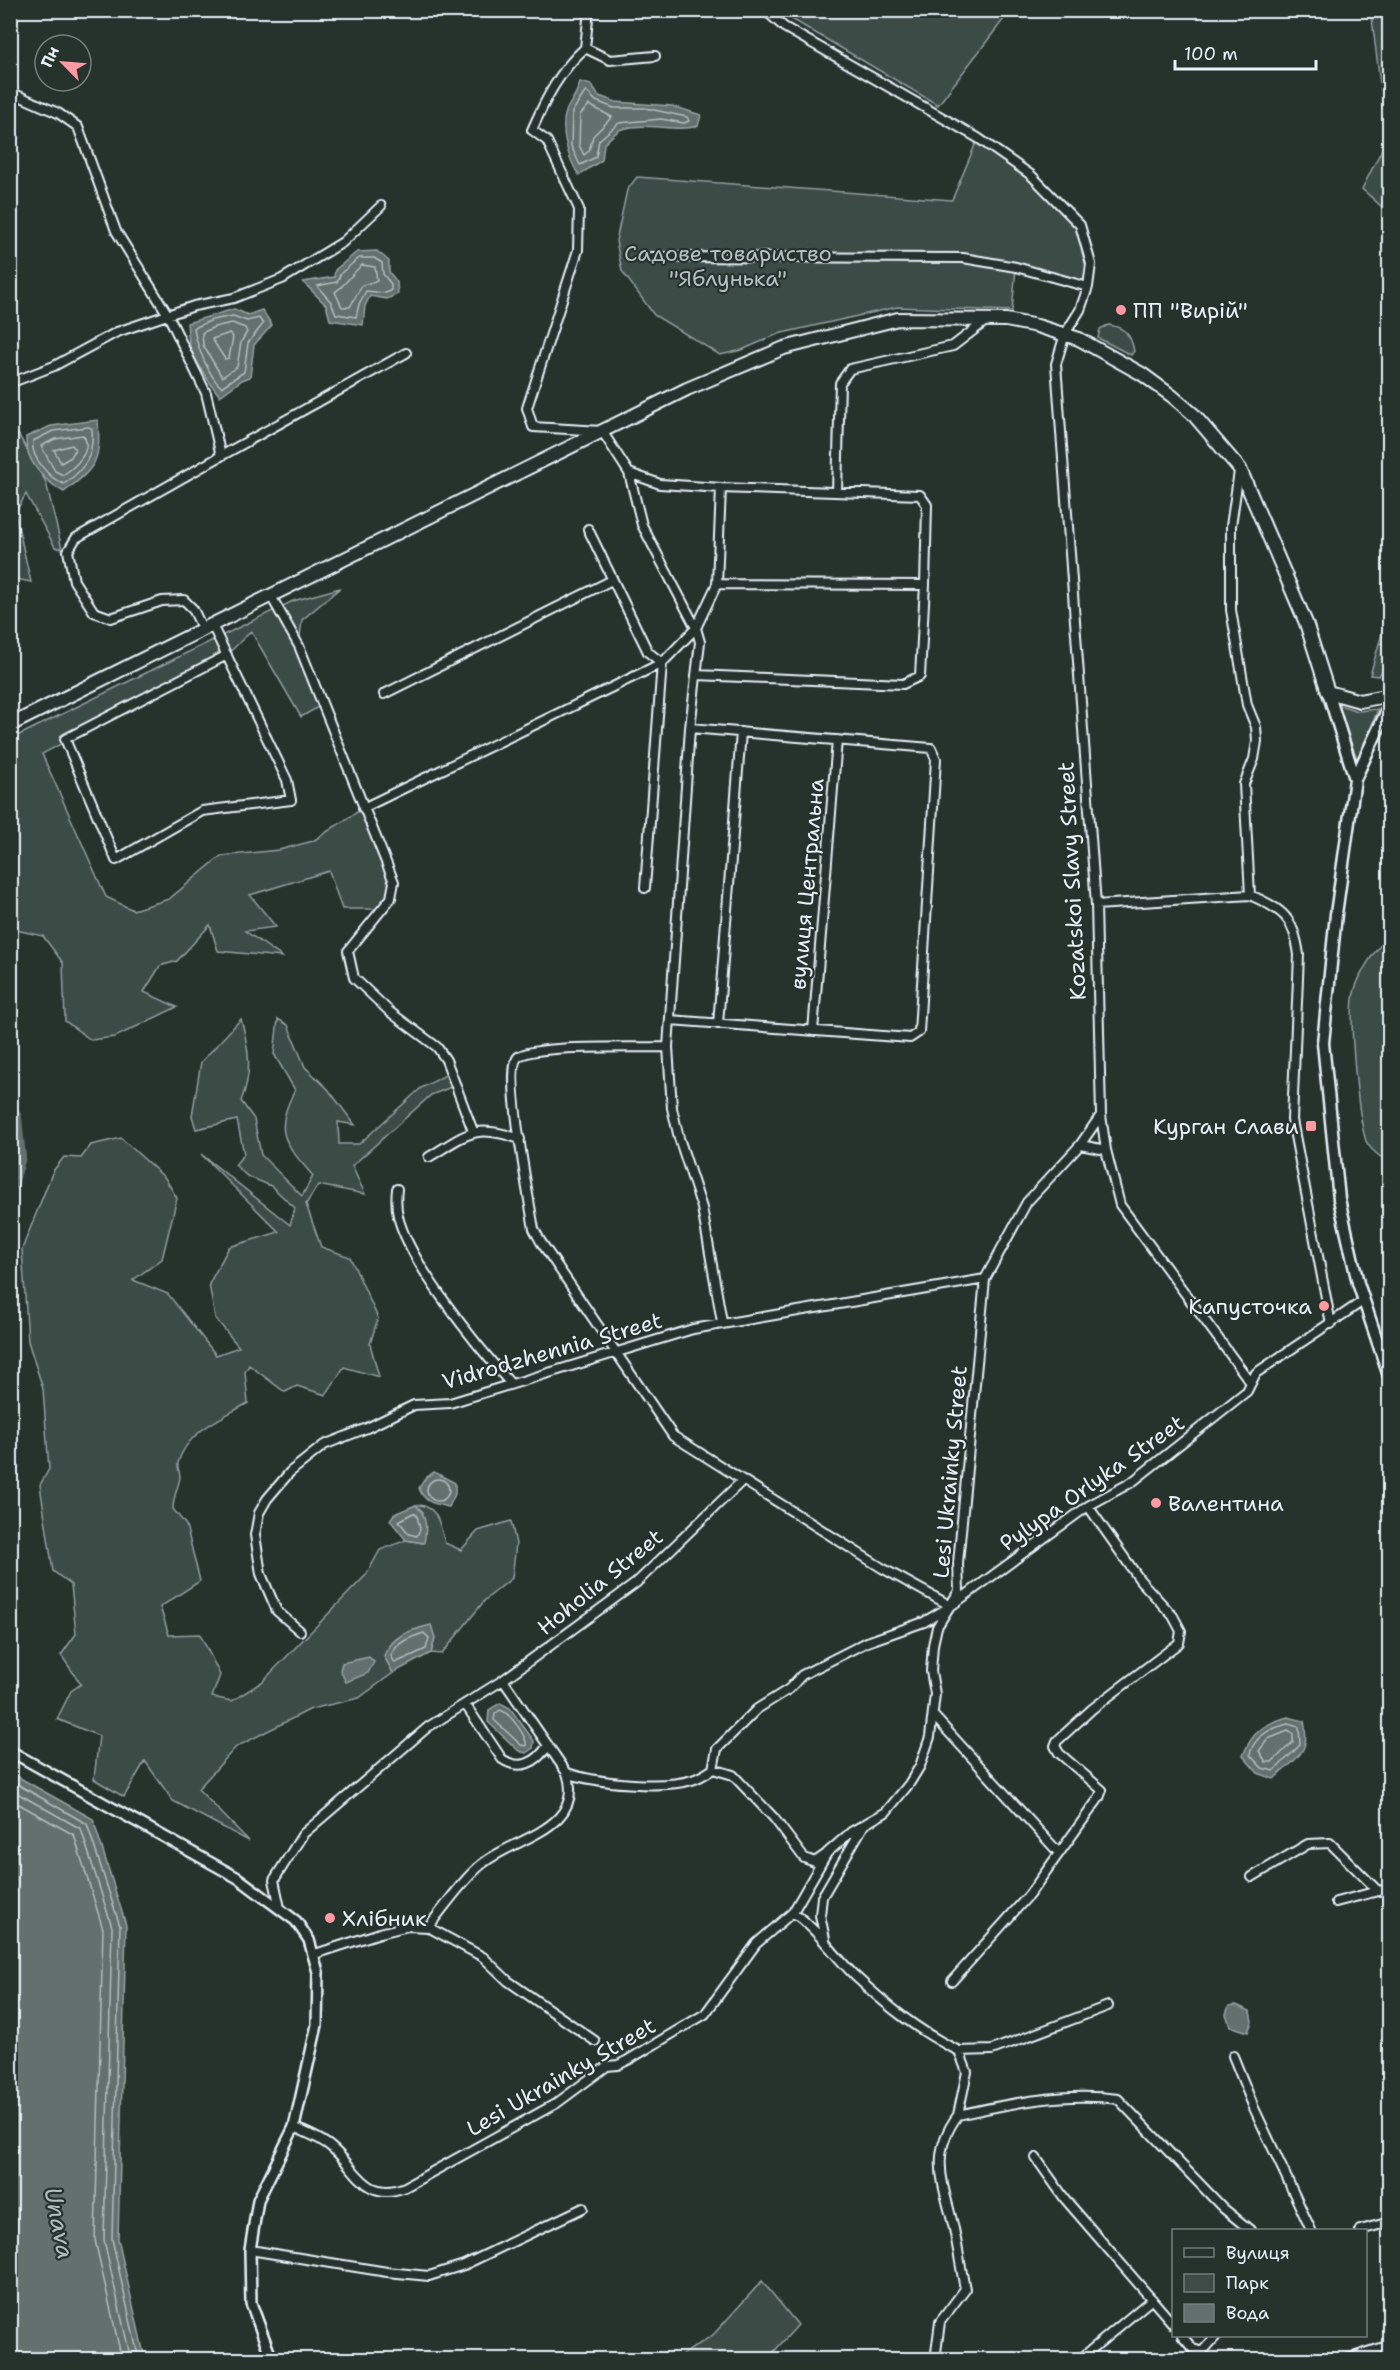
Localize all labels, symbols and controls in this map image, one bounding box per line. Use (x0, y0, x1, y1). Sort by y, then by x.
north arrow (33, 33, 93, 93)
scale bar (1175, 33, 1316, 71)
text: 100 m (1184, 42, 1238, 66)
text: Пн (36, 43, 64, 71)
park label: Садове товариство "Яблунька" (624, 239, 832, 293)
place label: ПП "Вирій" (1133, 296, 1248, 325)
marker: ПП "Вирій" (1114, 303, 1128, 317)
street label: Kozatskoi Slavy Street (1051, 761, 1093, 1001)
street label: вулиця Центральна (783, 777, 831, 991)
place label: Курган Слави (1153, 1112, 1299, 1141)
marker: Курган Слави (1304, 1119, 1318, 1133)
place label: Капусточка (1188, 1292, 1312, 1321)
marker: Капусточка (1317, 1299, 1331, 1313)
street label: Vidrodzhennia Street (439, 1306, 665, 1396)
street label: Lesi Ukrainky Street (926, 1364, 974, 1580)
street label: Pylypa Orlyka Street (994, 1408, 1190, 1558)
place label: Валентина (1168, 1489, 1284, 1518)
marker: Валентина (1149, 1496, 1163, 1510)
street label: Hoholia Street (531, 1522, 669, 1642)
place label: Хлібник (342, 1904, 427, 1933)
marker: Хлібник (323, 1911, 337, 1925)
street label: Lesi Ukrainky Street (461, 2011, 661, 2143)
water label: Unava (36, 2184, 82, 2262)
legend (1172, 2229, 1367, 2337)
text: Вулиця (1226, 2241, 1290, 2265)
text: Парк (1226, 2271, 1269, 2295)
text: Вода (1226, 2301, 1269, 2325)

